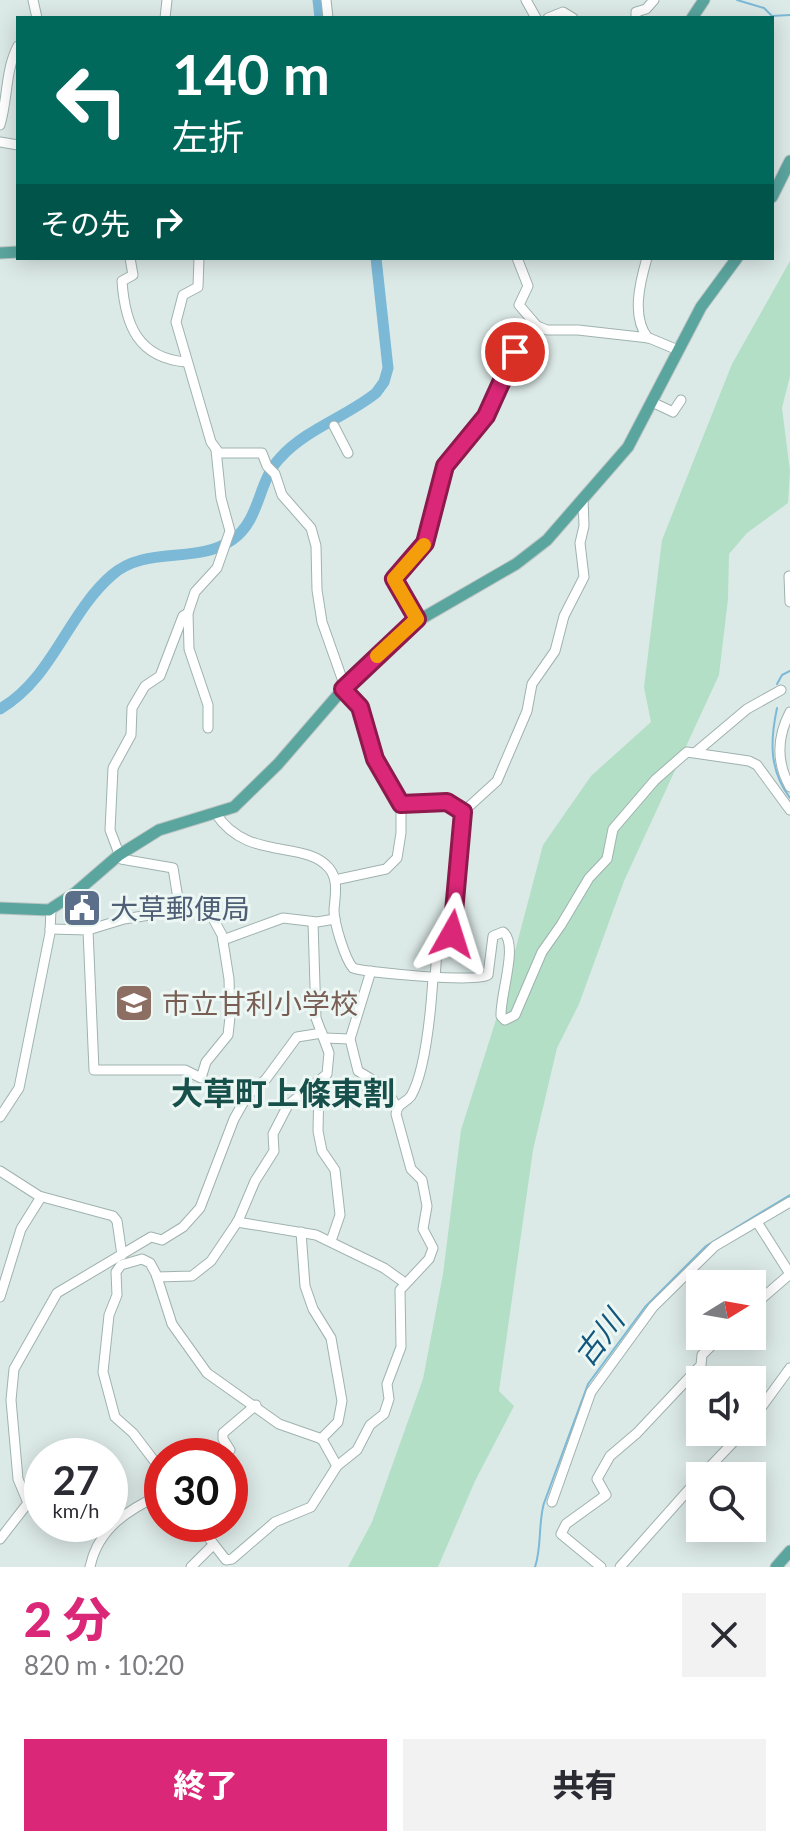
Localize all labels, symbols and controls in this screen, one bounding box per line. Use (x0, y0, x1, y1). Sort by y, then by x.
text: 140 m (172, 40, 330, 107)
icon: left (40, 48, 144, 152)
text: 左折 (172, 114, 244, 158)
icon: right (146, 200, 190, 244)
text: その先 (40, 205, 130, 241)
pin (481, 318, 549, 386)
icon: arrive (493, 330, 537, 374)
public building icon: 大草郵便局 (61, 887, 103, 929)
place label: 大草郵便局 (110, 891, 250, 925)
position arrow (410, 892, 494, 976)
school or university icon: 市立甘利小学校 (113, 982, 155, 1024)
place label: 市立甘利小学校 (162, 986, 358, 1020)
district label: 大草町上條東割 (171, 1073, 395, 1112)
north arrow (686, 1270, 766, 1350)
map controls (686, 1270, 766, 1542)
water label: 古川 (566, 1300, 632, 1372)
button: sound (686, 1366, 766, 1446)
speed limit sign: 30 (144, 1438, 248, 1542)
text: 27 (53, 1456, 99, 1504)
button: search (686, 1462, 766, 1542)
text: km/h (53, 1498, 99, 1522)
text: 2 分 (24, 1590, 111, 1647)
button: close (682, 1593, 766, 1677)
text: 820 m · 10:20 (24, 1649, 184, 1681)
button: 終了 (24, 1739, 387, 1831)
button: 共有 (403, 1739, 766, 1831)

